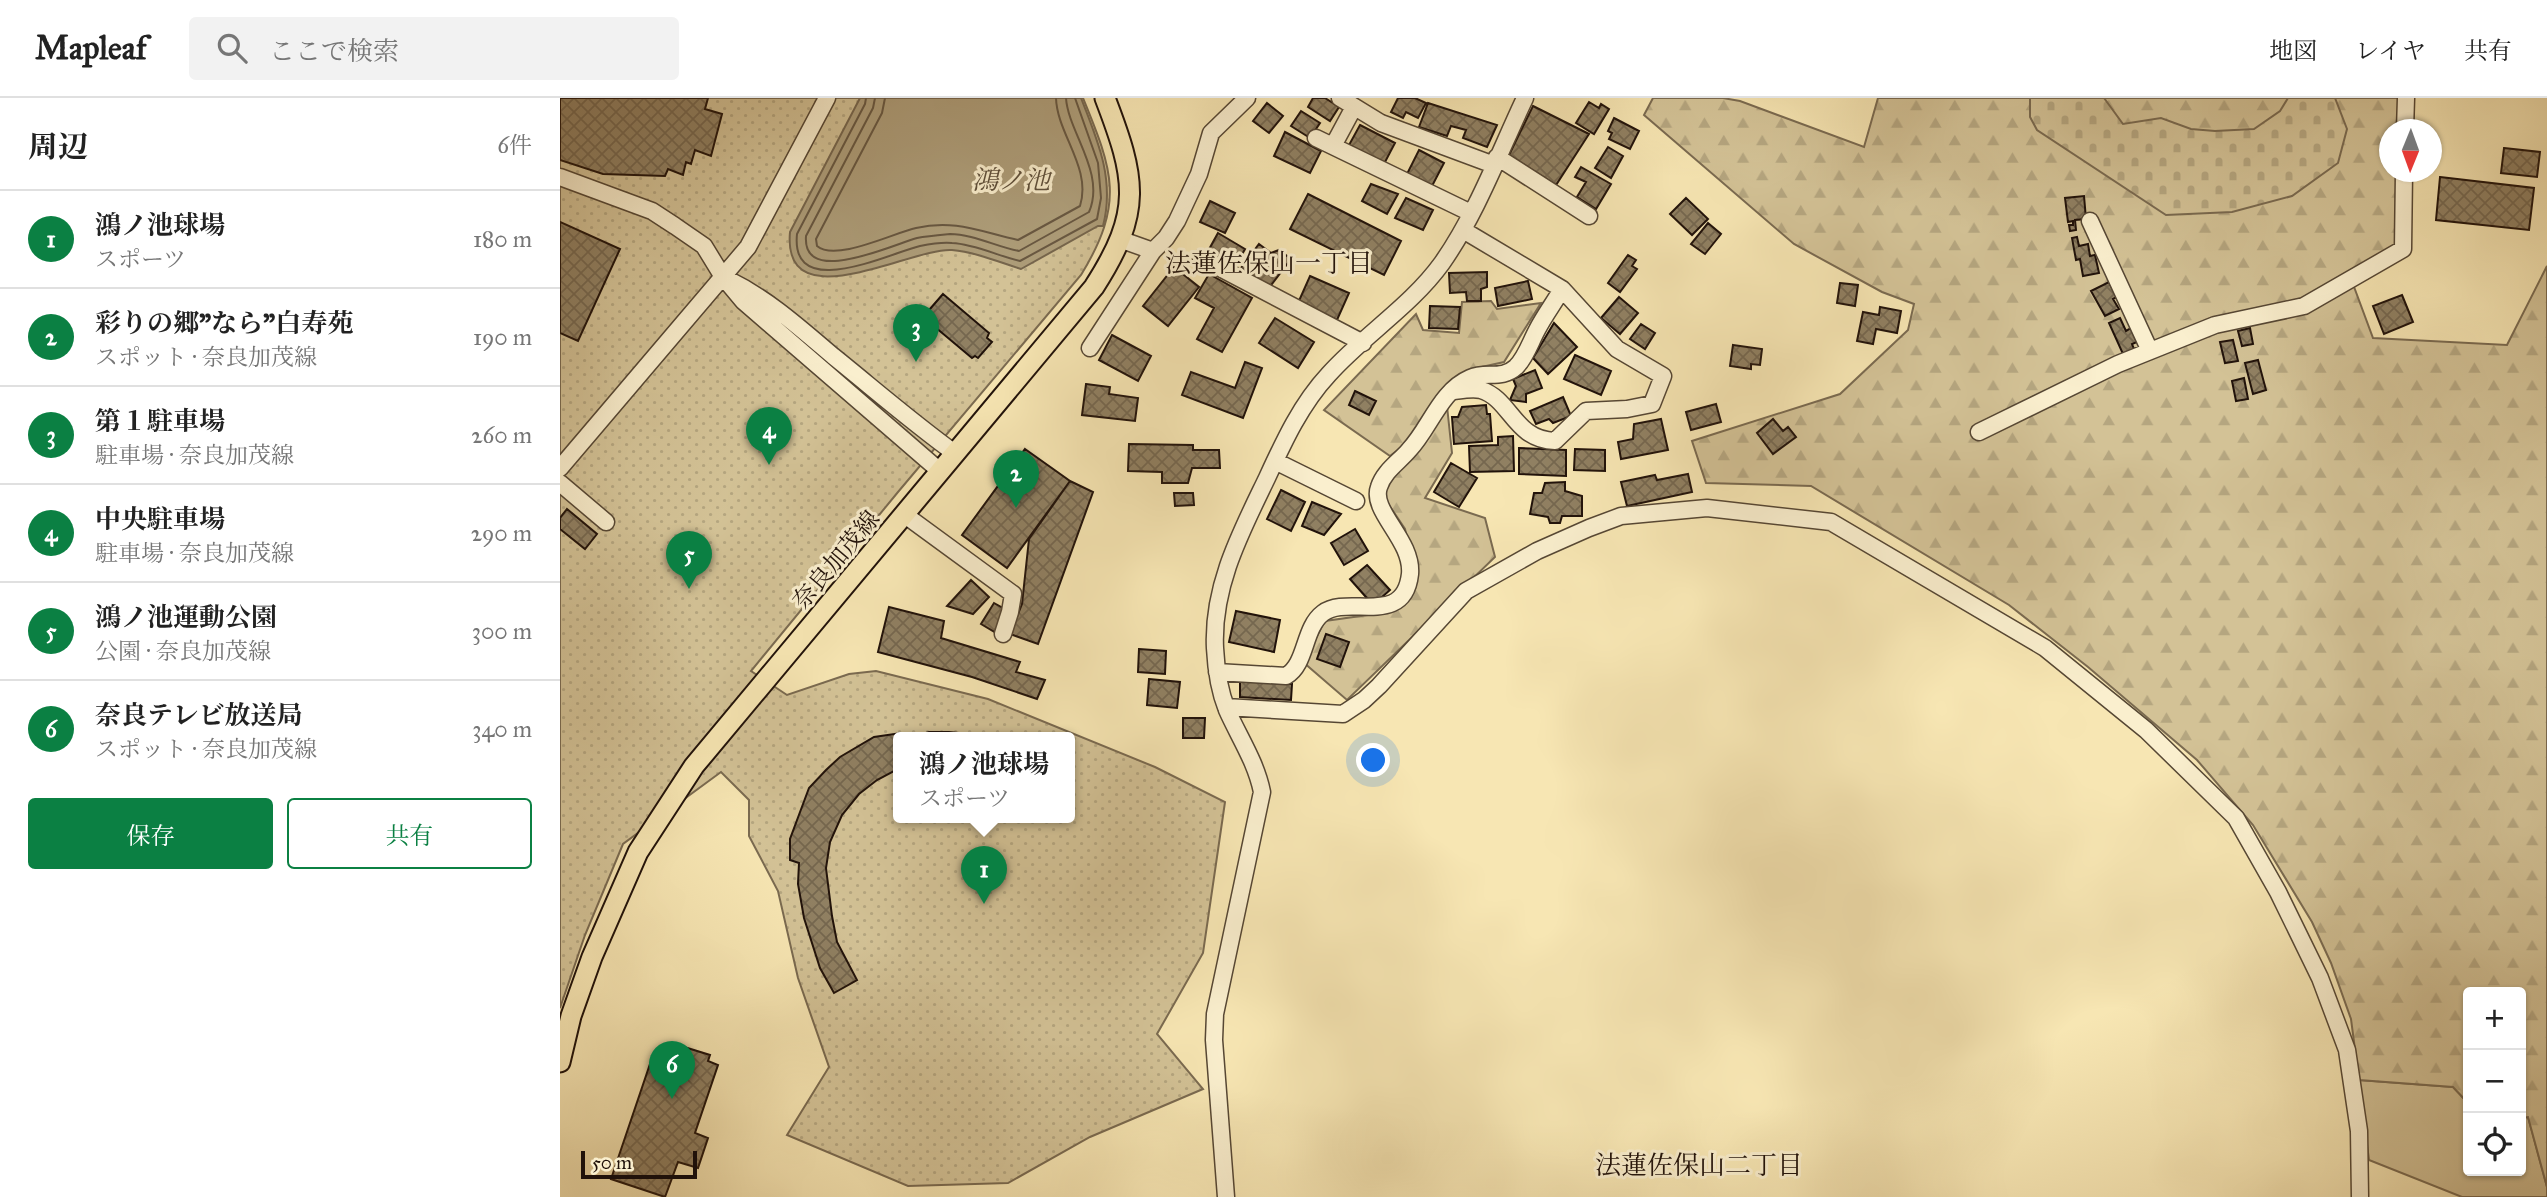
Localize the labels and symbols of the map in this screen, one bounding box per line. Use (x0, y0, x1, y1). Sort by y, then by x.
north arrow (2379, 119, 2442, 182)
water label: 鴻ノ池 (972, 164, 1053, 196)
district label: 法蓮佐保山一丁目 (1165, 247, 1373, 279)
pin: 3 (893, 304, 939, 362)
pin: 4 (746, 407, 792, 465)
pin: 2 (993, 450, 1039, 508)
street label: 奈良加茂線 (786, 504, 886, 616)
pin: 5 (666, 531, 712, 589)
your location (1356, 743, 1390, 777)
pin: 1 (961, 846, 1007, 904)
pin: 6 (649, 1041, 695, 1099)
scale bar (581, 1148, 696, 1180)
district label: 法蓮佐保山二丁目 (1595, 1149, 1803, 1181)

